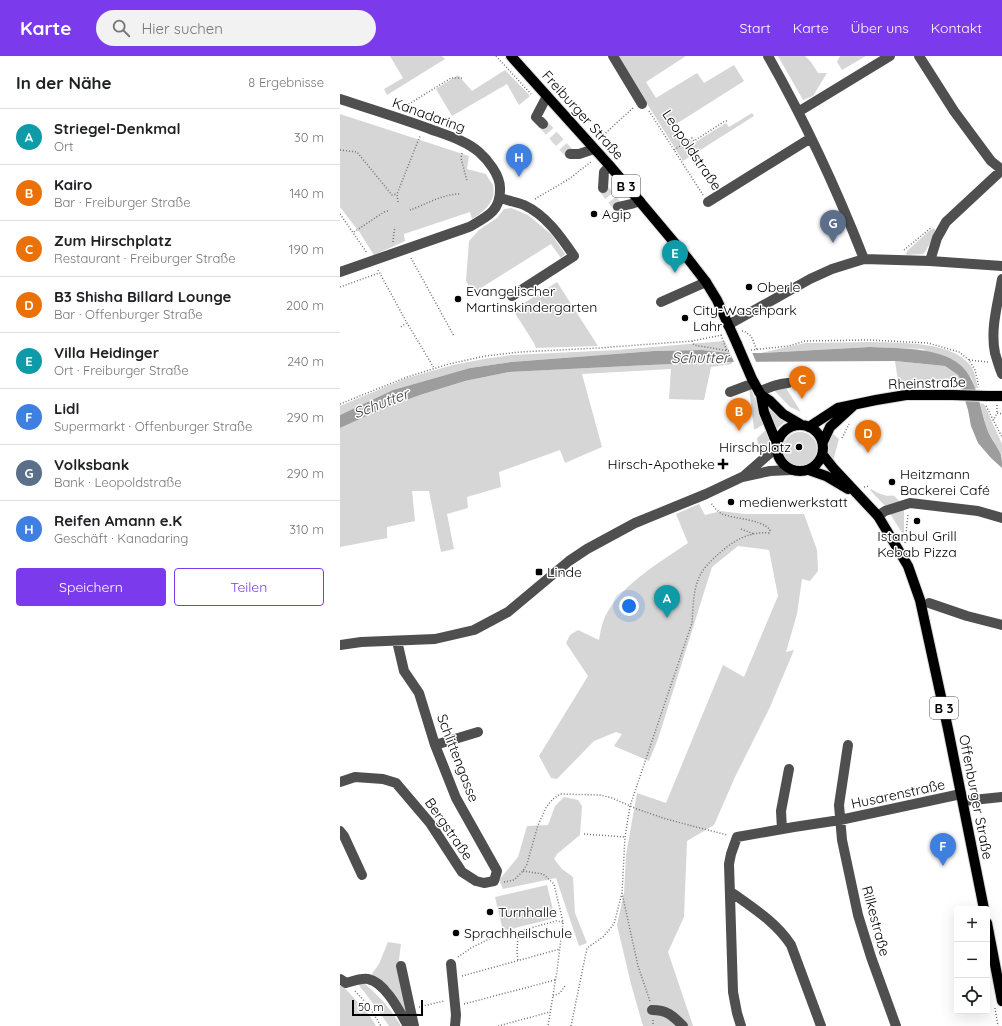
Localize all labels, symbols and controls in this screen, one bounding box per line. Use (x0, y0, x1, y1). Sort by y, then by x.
search box (96, 10, 376, 46)
text: Karte (20, 16, 72, 40)
icon: search (110, 17, 132, 39)
text: Hier suchen (142, 19, 223, 38)
text: Start (739, 19, 771, 37)
text: Karte (793, 19, 829, 37)
text: Über uns (851, 19, 909, 37)
text: Kontakt (931, 19, 982, 37)
street label: Freiburger Straße (538, 67, 628, 163)
text: In der Nähe (16, 72, 112, 93)
text: 8 Ergebnisse (248, 74, 324, 90)
street label: Kanadaring (390, 93, 468, 137)
street label: Leopoldstraße (658, 106, 726, 194)
text: Striegel-Denkmal (54, 119, 181, 138)
text: A (25, 129, 33, 145)
text: 30 m (294, 129, 324, 145)
text: Ort (54, 138, 73, 154)
pin: H (506, 144, 532, 177)
text: Kairo (54, 175, 92, 194)
road number: B 3 (612, 175, 640, 197)
text: B (25, 185, 33, 201)
text: 140 m (289, 185, 324, 201)
text: Bar · Freiburger Straße (54, 194, 191, 210)
place label: Agip (602, 205, 631, 223)
marker: Agip (589, 209, 599, 219)
pin: G (820, 210, 846, 243)
text: Zum Hirschplatz (54, 231, 171, 250)
pin: E (662, 240, 688, 273)
text: C (25, 241, 33, 257)
text: 190 m (289, 241, 324, 257)
text: Restaurant · Freiburger Straße (54, 250, 236, 266)
place label: Oberle (757, 278, 801, 296)
place label: Evangelischer Martinskindergarten (466, 282, 597, 316)
marker: Oberle (744, 282, 754, 292)
text: B3 Shisha Billard Lounge (54, 287, 231, 306)
marker: Evangelischer Martinskindergarten (453, 294, 463, 304)
text: D (24, 297, 34, 313)
text: 200 m (286, 297, 324, 313)
place label: City-Waschpark Lahr (693, 301, 797, 335)
text: Bar · Offenburger Straße (54, 306, 203, 322)
marker: City-Waschpark Lahr (680, 313, 690, 323)
text: Villa Heidinger (54, 343, 159, 362)
water label: Schutter (671, 348, 731, 367)
text: E (25, 353, 33, 369)
text: 240 m (287, 353, 324, 369)
text: Ort · Freiburger Straße (54, 362, 189, 378)
pin: C (789, 366, 815, 399)
street label: Rheinstraße (888, 373, 966, 393)
water label: Schutter (351, 383, 413, 422)
pin: B (726, 398, 752, 431)
text: Lidl (54, 399, 79, 418)
text: F (25, 409, 33, 425)
text: 290 m (286, 409, 324, 425)
text: Supermarkt · Offenburger Straße (54, 418, 252, 434)
pin: D (855, 420, 881, 453)
place label: Hirschplatz (719, 438, 791, 456)
marker: Hirschplatz (794, 442, 804, 452)
text: Volksbank (54, 455, 129, 474)
place label: Hirsch-Apotheke (608, 455, 715, 473)
marker: Hirsch-Apotheke (718, 459, 728, 469)
text: G (24, 465, 34, 481)
text: 290 m (286, 465, 324, 481)
place label: Heitzmann Backerei Café (900, 465, 990, 499)
text: Bank · Leopoldstraße (54, 474, 181, 490)
marker: Heitzmann Backerei Café (887, 477, 897, 487)
place label: medienwerkstatt (739, 493, 848, 511)
marker: medienwerkstatt (726, 497, 736, 507)
text: Reifen Amann e.K (54, 511, 182, 530)
marker: Istanbul Grill Kebab Pizza (912, 516, 922, 526)
text: H (24, 521, 34, 537)
text: 310 m (289, 521, 324, 537)
place label: Istanbul Grill Kebab Pizza (877, 527, 957, 561)
text: Geschäft · Kanadaring (54, 530, 188, 546)
place label: Linde (547, 563, 582, 581)
marker: Linde (534, 567, 544, 577)
button: Speichern (16, 568, 166, 606)
button: Teilen (174, 568, 324, 606)
pin: A (654, 585, 680, 618)
your location (619, 596, 639, 616)
road number: B 3 (930, 697, 958, 719)
street label: Schlittengasse (433, 711, 483, 805)
street label: Offenburger Straße (955, 733, 997, 861)
street label: Husarenstraße (849, 775, 947, 813)
street label: Bergstraße (421, 794, 477, 864)
pin: F (930, 833, 956, 866)
street label: Rilkestraße (858, 884, 894, 958)
place label: Turnhalle (498, 903, 557, 921)
map controls (954, 906, 990, 1014)
button: + (954, 906, 990, 942)
marker: Turnhalle (485, 907, 495, 917)
place label: Sprachheilschule (464, 924, 572, 942)
marker: Sprachheilschule (451, 928, 461, 938)
button: − (954, 942, 990, 978)
button: locate (954, 978, 990, 1014)
scale bar (352, 998, 423, 1017)
text: 50 m (358, 1000, 384, 1014)

